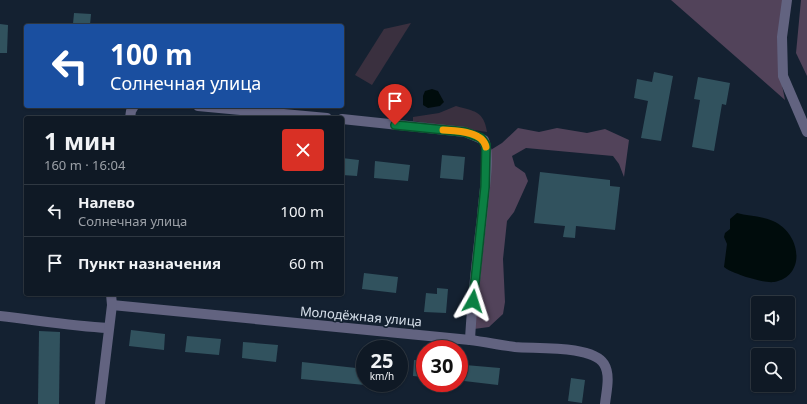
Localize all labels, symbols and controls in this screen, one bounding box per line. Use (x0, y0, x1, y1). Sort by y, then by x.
text: 100 m (110, 35, 193, 73)
icon: left (44, 40, 96, 92)
text: Солнечная улица (110, 71, 261, 95)
pin (378, 84, 412, 125)
icon: arrive (384, 90, 406, 112)
text: 1 мин (44, 124, 116, 157)
button: close (282, 129, 324, 171)
text: 160 m · 16:04 (44, 156, 125, 174)
text: Налево (78, 192, 135, 212)
icon: left (44, 200, 66, 222)
text: 100 m (280, 201, 324, 221)
text: Солнечная улица (78, 212, 187, 230)
icon: arrive (44, 252, 66, 274)
text: Пункт назначения (78, 253, 221, 273)
text: 60 m (289, 253, 324, 273)
position arrow (452, 280, 494, 322)
map controls (751, 296, 795, 392)
button: sound (751, 296, 795, 340)
street label: Молодёжная улица (299, 302, 423, 330)
speed limit sign: 30 (416, 340, 468, 392)
text: 25 (371, 347, 393, 374)
button: search (751, 348, 795, 392)
text: km/h (370, 369, 394, 383)

